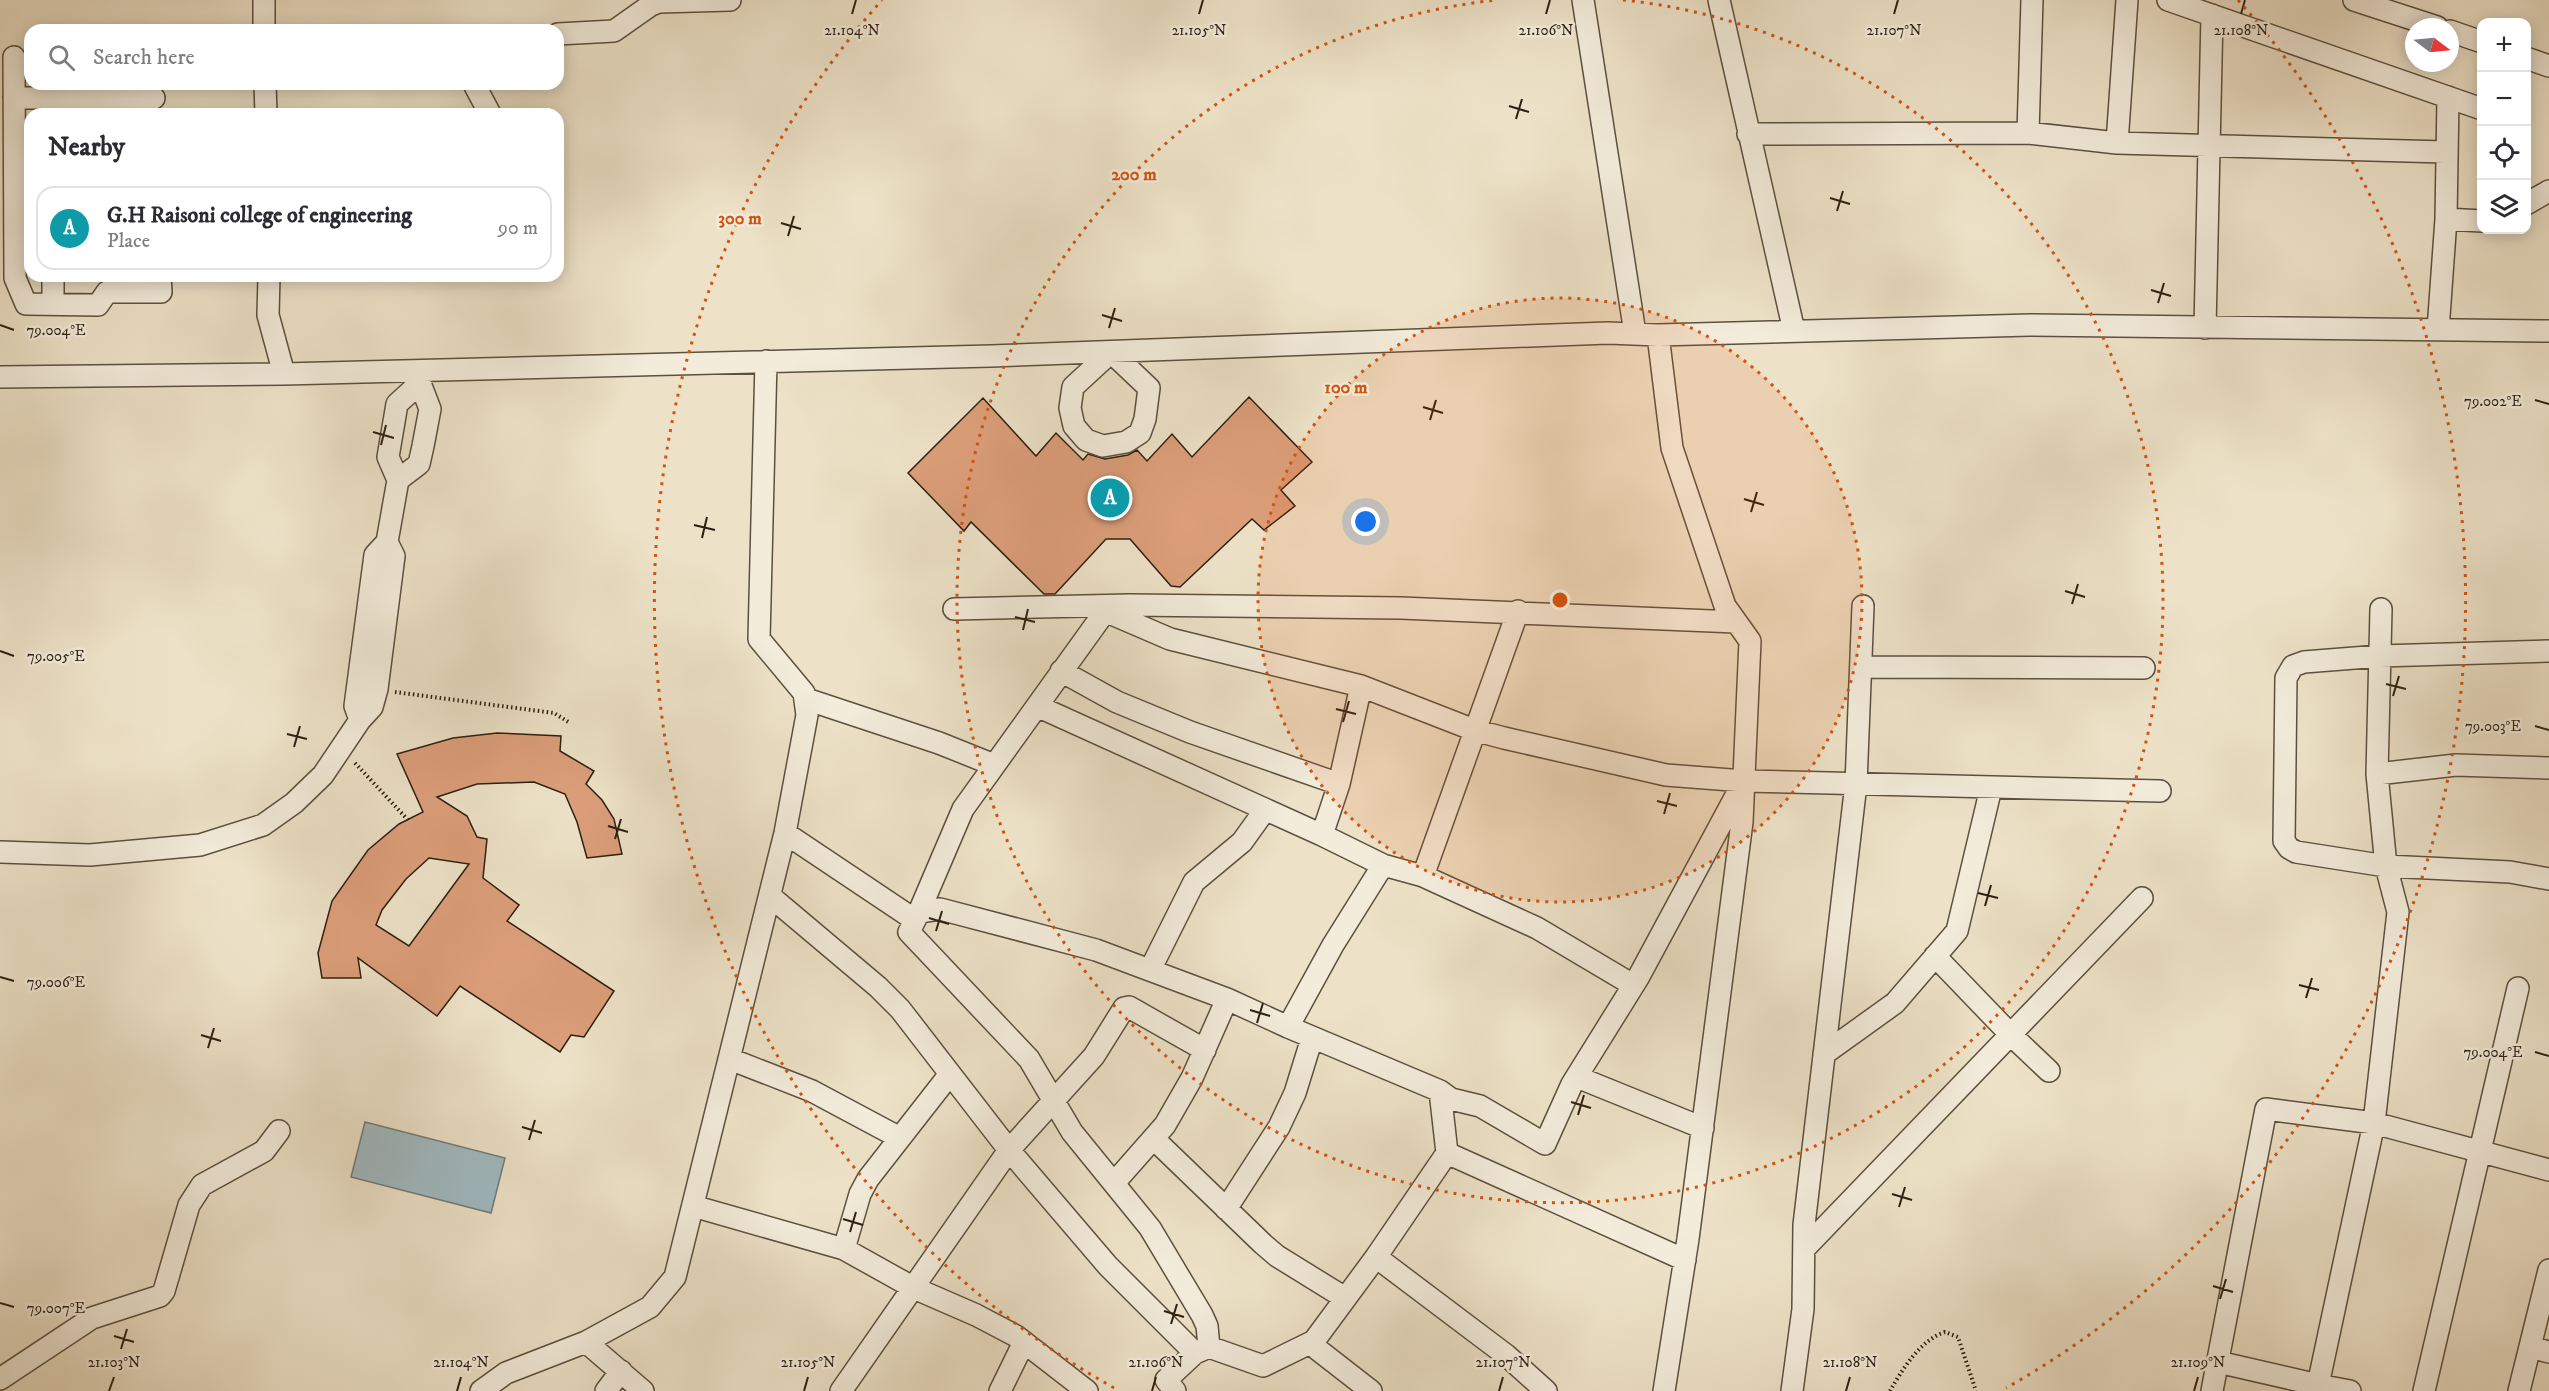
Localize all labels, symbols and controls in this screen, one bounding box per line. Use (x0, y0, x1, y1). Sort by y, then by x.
north arrow (2405, 18, 2459, 72)
map controls (2477, 18, 2531, 234)
button: + (2477, 18, 2531, 72)
text: 21.104°N (824, 21, 880, 40)
text: 21.105°N (1172, 21, 1226, 40)
text: 21.106°N (1519, 21, 1573, 40)
text: 21.107°N (1867, 21, 1921, 40)
text: 21.108°N (2214, 21, 2268, 40)
search box (24, 24, 564, 90)
icon: search (45, 41, 78, 74)
text: Search here (93, 44, 195, 71)
button: − (2477, 72, 2531, 126)
button: locate (2477, 126, 2531, 180)
text: Nearby (48, 131, 125, 164)
text: 200 m (1111, 164, 1157, 186)
button: layers (2477, 180, 2531, 234)
text: G.H Raisoni college of engineering (107, 202, 412, 229)
text: 300 m (718, 208, 762, 230)
text: A (63, 216, 76, 241)
text: 90 m (498, 216, 538, 241)
text: Place (107, 229, 150, 254)
text: 79.004°E (26, 321, 86, 340)
text: 100 m (1324, 377, 1368, 399)
text: 79.002°E (2464, 392, 2522, 411)
pin: A (1090, 476, 1130, 520)
your location (1351, 507, 1380, 536)
centre of rings (1550, 590, 1570, 610)
text: 79.005°E (27, 647, 85, 666)
text: 79.003°E (2465, 717, 2521, 736)
text: 79.006°E (27, 973, 86, 992)
text: 79.004°E (2463, 1043, 2523, 1062)
text: 79.007°E (27, 1299, 86, 1318)
text: 21.103°N (88, 1353, 140, 1372)
text: 21.104°N (433, 1353, 489, 1372)
text: 21.105°N (781, 1353, 835, 1372)
text: 21.106°N (1129, 1353, 1183, 1372)
text: 21.107°N (1476, 1353, 1530, 1372)
text: 21.108°N (1823, 1353, 1877, 1372)
text: 21.109°N (2171, 1353, 2225, 1372)

